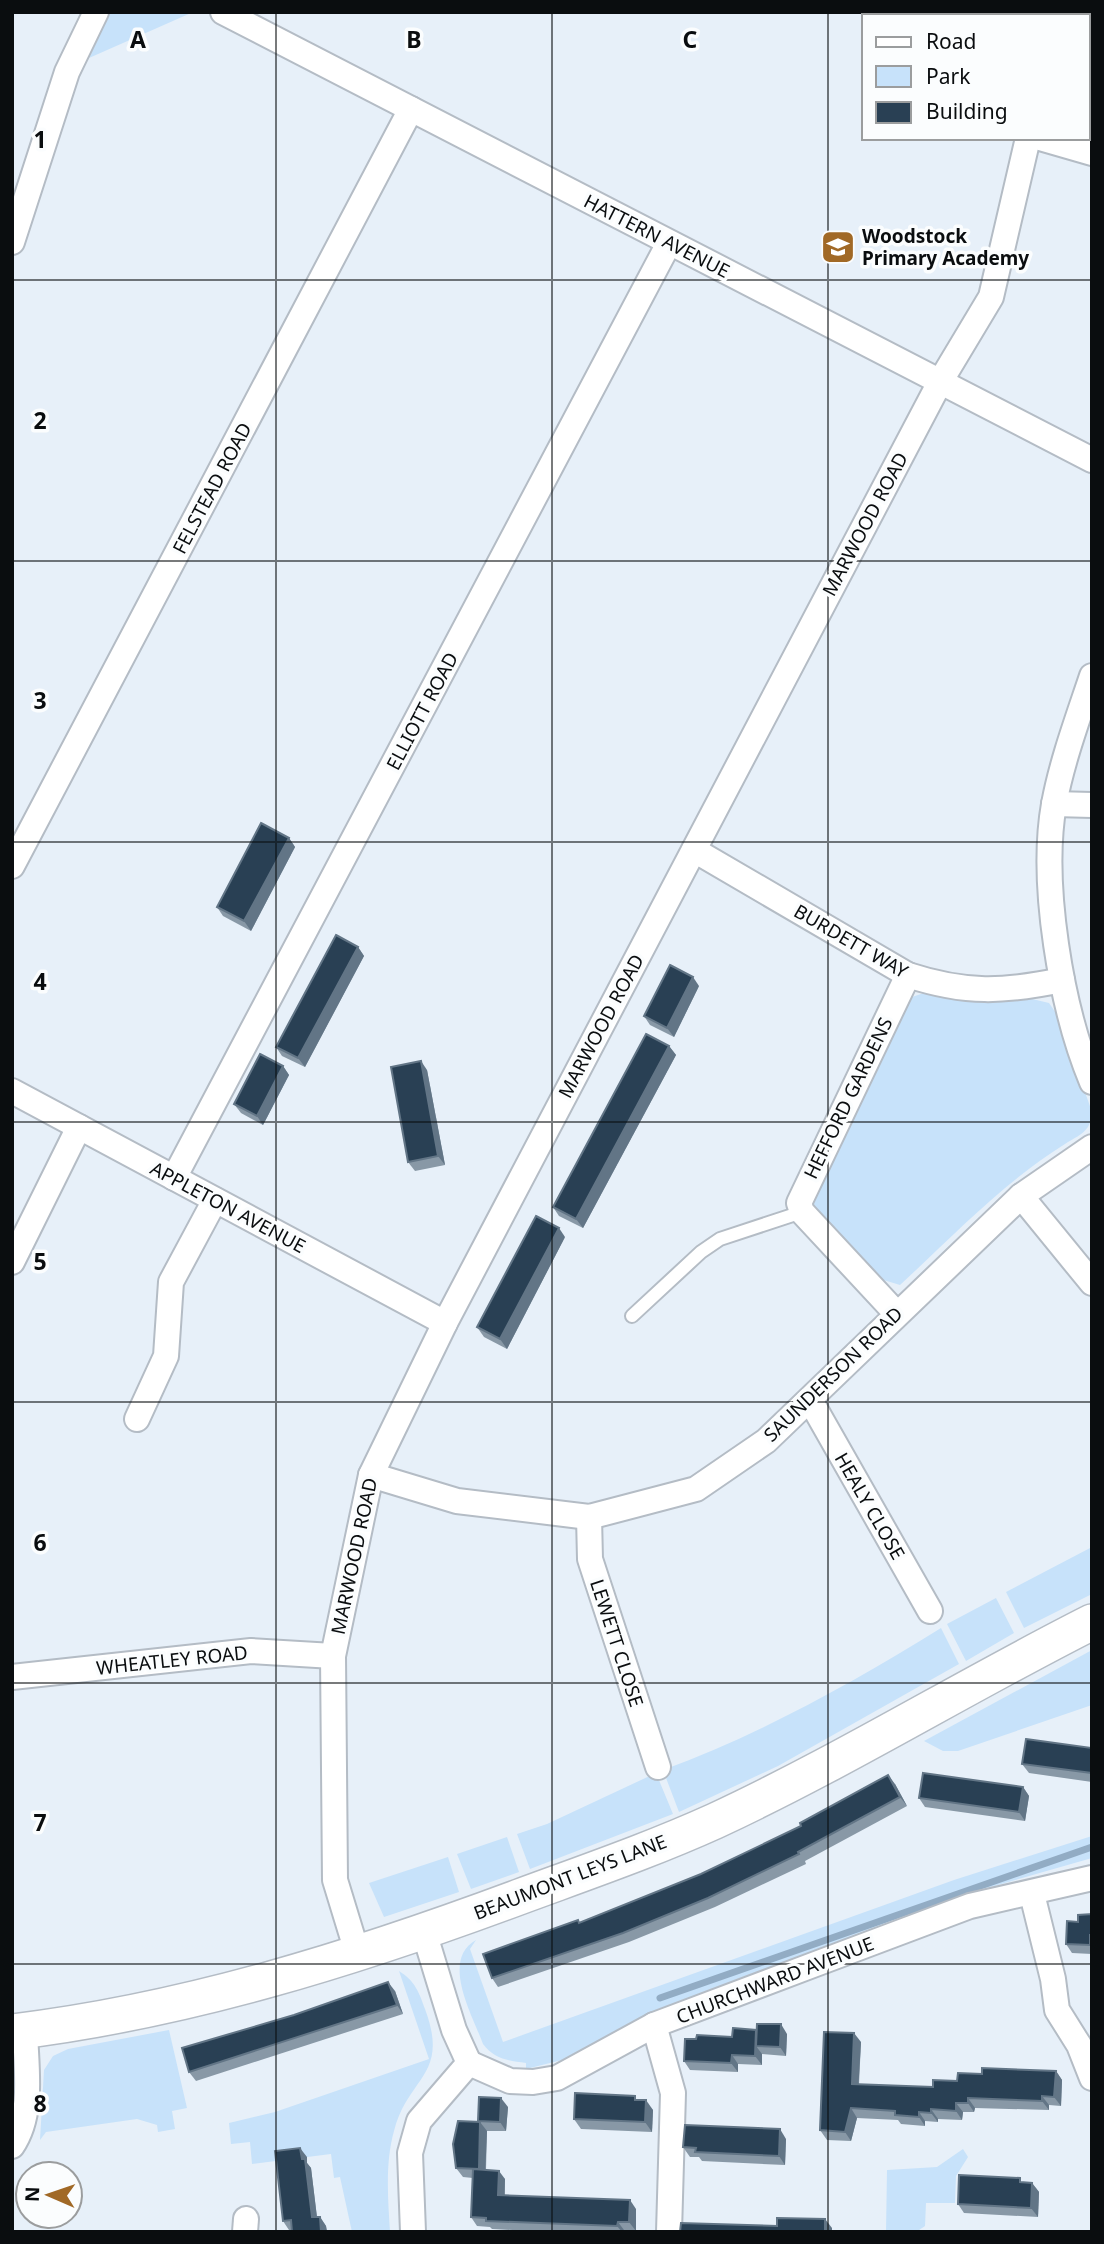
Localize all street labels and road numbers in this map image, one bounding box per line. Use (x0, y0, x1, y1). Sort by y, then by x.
street label: HATTERN AVENUE (580, 188, 734, 284)
street label: FELSTEAD ROAD (166, 418, 258, 558)
street label: MARWOOD ROAD (816, 448, 914, 600)
street label: ELLIOTT ROAD (380, 648, 464, 774)
street label: BURDETT WAY (789, 898, 913, 984)
street label: MARWOOD ROAD (552, 950, 650, 1102)
street label: HEFFORD GARDENS (798, 1013, 898, 1183)
street label: APPLETON AVENUE (146, 1155, 310, 1259)
street label: SAUNDERSON ROAD (758, 1301, 908, 1447)
street label: HEALY CLOSE (829, 1448, 911, 1564)
street label: MARWOOD ROAD (325, 1475, 383, 1637)
street label: LEWETT CLOSE (584, 1576, 650, 1710)
street label: WHEATLEY ROAD (95, 1639, 249, 1681)
street label: BEAUMONT LEYS LANE (470, 1828, 670, 1926)
street label: CHURCHWARD AVENUE (672, 1930, 878, 2030)

